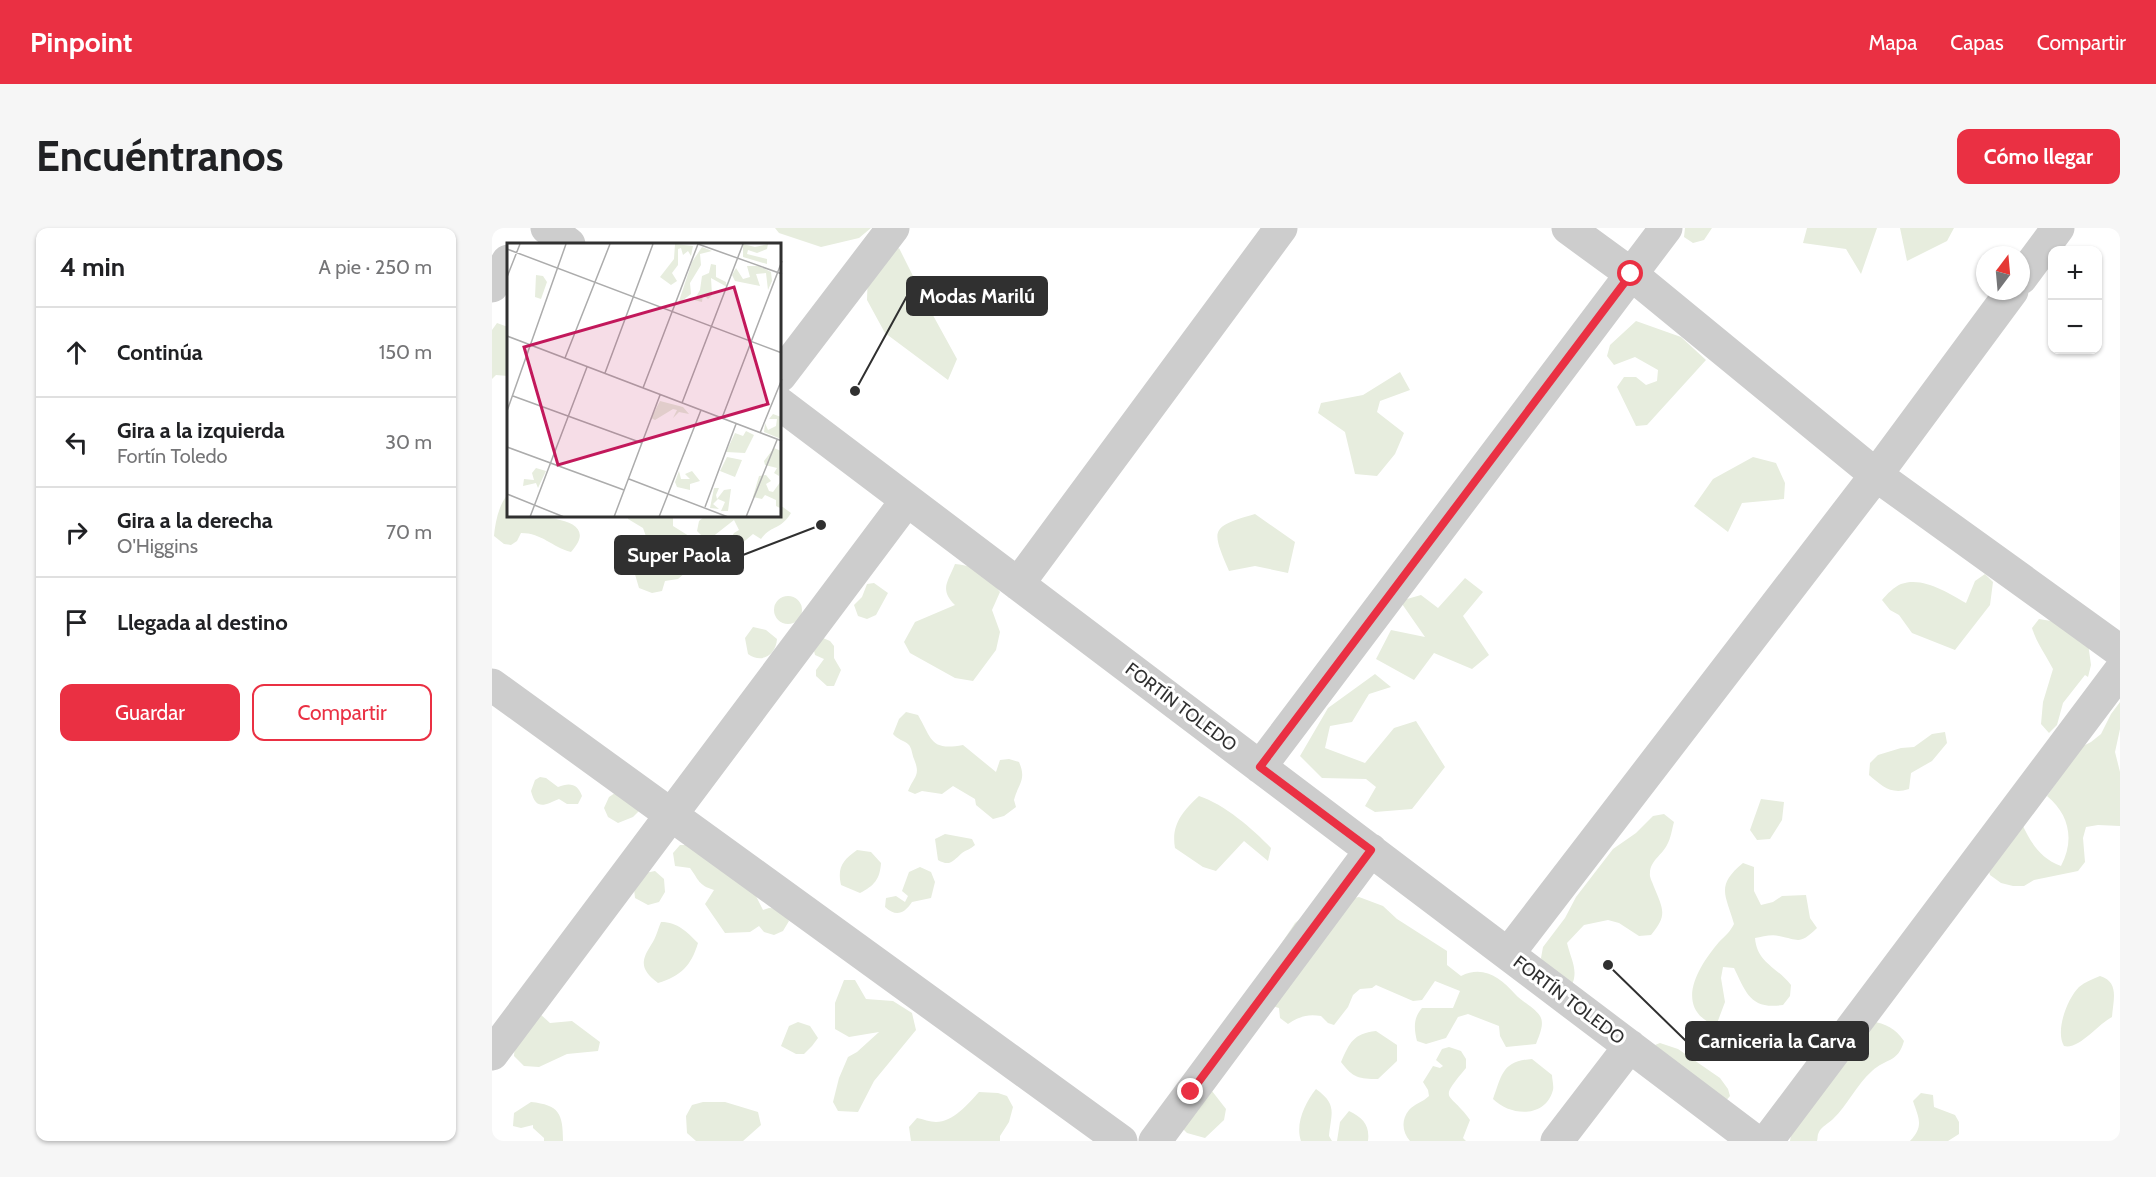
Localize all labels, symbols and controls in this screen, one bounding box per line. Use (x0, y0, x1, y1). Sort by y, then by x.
text: Pinpoint (30, 25, 132, 59)
text: Mapa (1869, 30, 1917, 55)
text: Capas (1950, 30, 2004, 55)
text: Compartir (2037, 30, 2126, 55)
button: Cómo llegar (1957, 129, 2120, 184)
text: Encuéntranos (36, 130, 284, 182)
inset map (507, 243, 782, 518)
north arrow (1976, 246, 2030, 300)
map controls (2048, 246, 2102, 354)
button: + (2048, 246, 2102, 300)
text: 4 min (60, 251, 125, 283)
text: A pie · 250 m (319, 255, 432, 279)
route start (1617, 260, 1643, 286)
callout: Modas Marilú (907, 277, 1047, 315)
text: Modas Marilú (919, 284, 1035, 308)
button: − (2048, 300, 2102, 354)
icon: ahead (60, 336, 93, 369)
text: Continúa (117, 339, 203, 366)
text: 150 m (379, 340, 432, 364)
text: Gira a la izquierda (117, 417, 285, 444)
icon: left (60, 426, 93, 459)
text: 30 m (385, 430, 432, 454)
text: Fortín Toledo (117, 444, 228, 468)
text: Gira a la derecha (117, 507, 273, 534)
icon: right (60, 516, 93, 549)
text: 70 m (386, 520, 432, 544)
text: O'Higgins (117, 534, 198, 558)
callout: Super Paola (615, 536, 743, 574)
text: Super Paola (627, 543, 731, 567)
icon: arrive (60, 606, 93, 639)
text: Llegada al destino (117, 609, 288, 636)
street label: FORTÍN TOLEDO (1121, 658, 1241, 756)
button: Guardar (60, 684, 240, 741)
button: Compartir (252, 684, 432, 741)
street label: FORTÍN TOLEDO (1509, 951, 1629, 1049)
callout: Carniceria la Carva (1686, 1022, 1868, 1060)
text: Carniceria la Carva (1698, 1029, 1856, 1053)
route end (1177, 1078, 1203, 1104)

